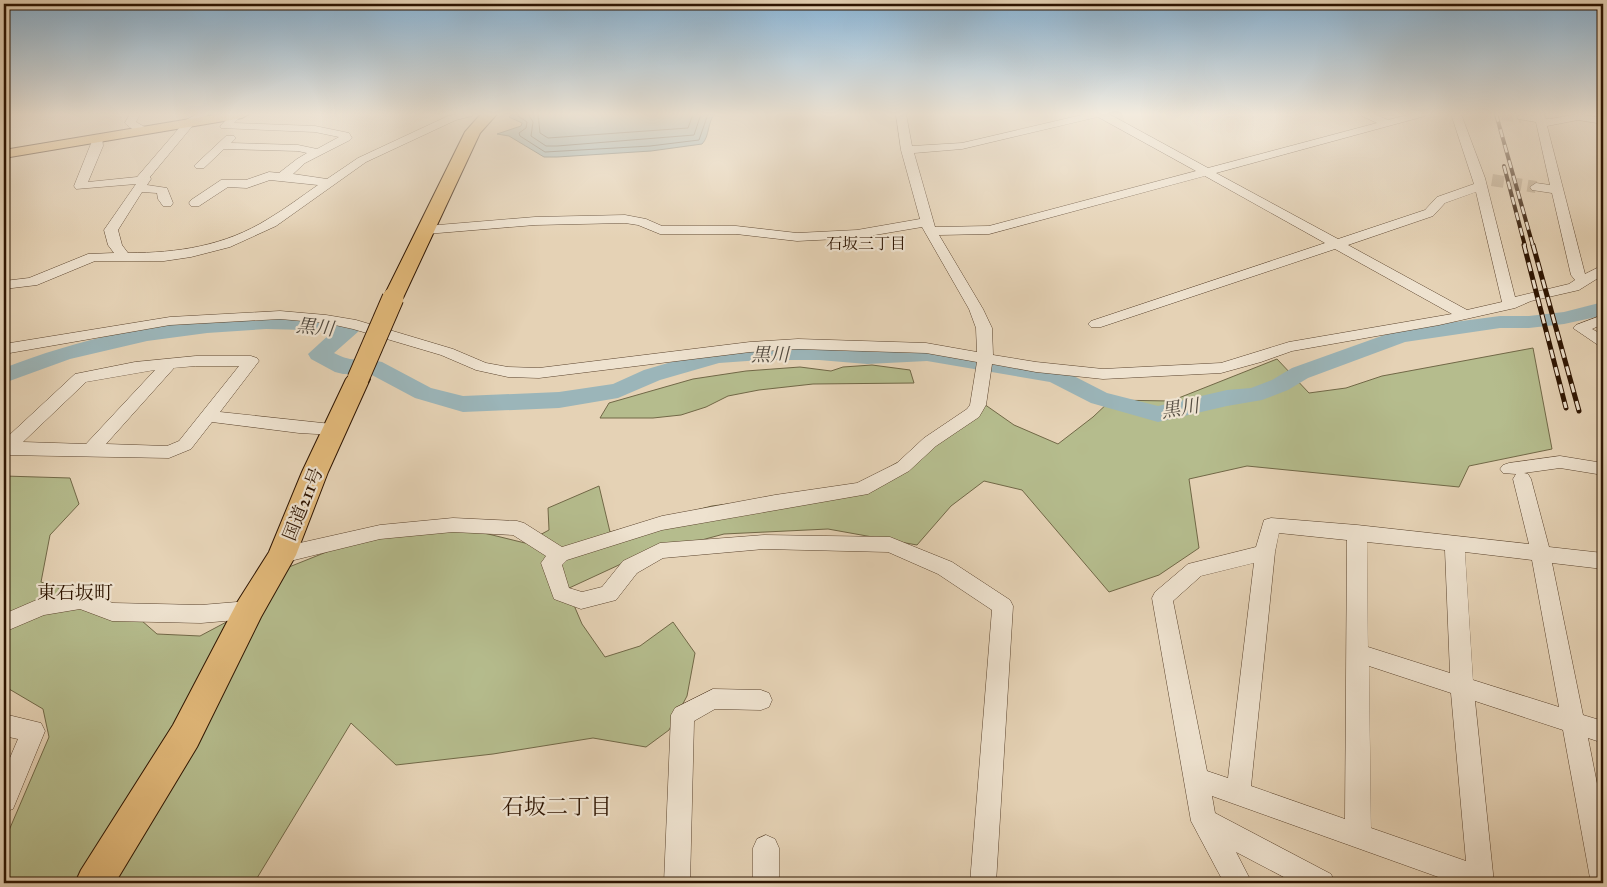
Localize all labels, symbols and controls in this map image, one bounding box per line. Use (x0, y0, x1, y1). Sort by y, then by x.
district label: 石坂三丁目 (826, 234, 906, 253)
water label: 黒川 (295, 314, 337, 341)
water label: 黒川 (751, 343, 791, 366)
water label: 黒川 (1159, 393, 1203, 422)
street label: 国道211号 (278, 464, 328, 544)
district label: 東石坂町 (37, 581, 113, 604)
district label: 石坂二丁目 (502, 793, 612, 820)

